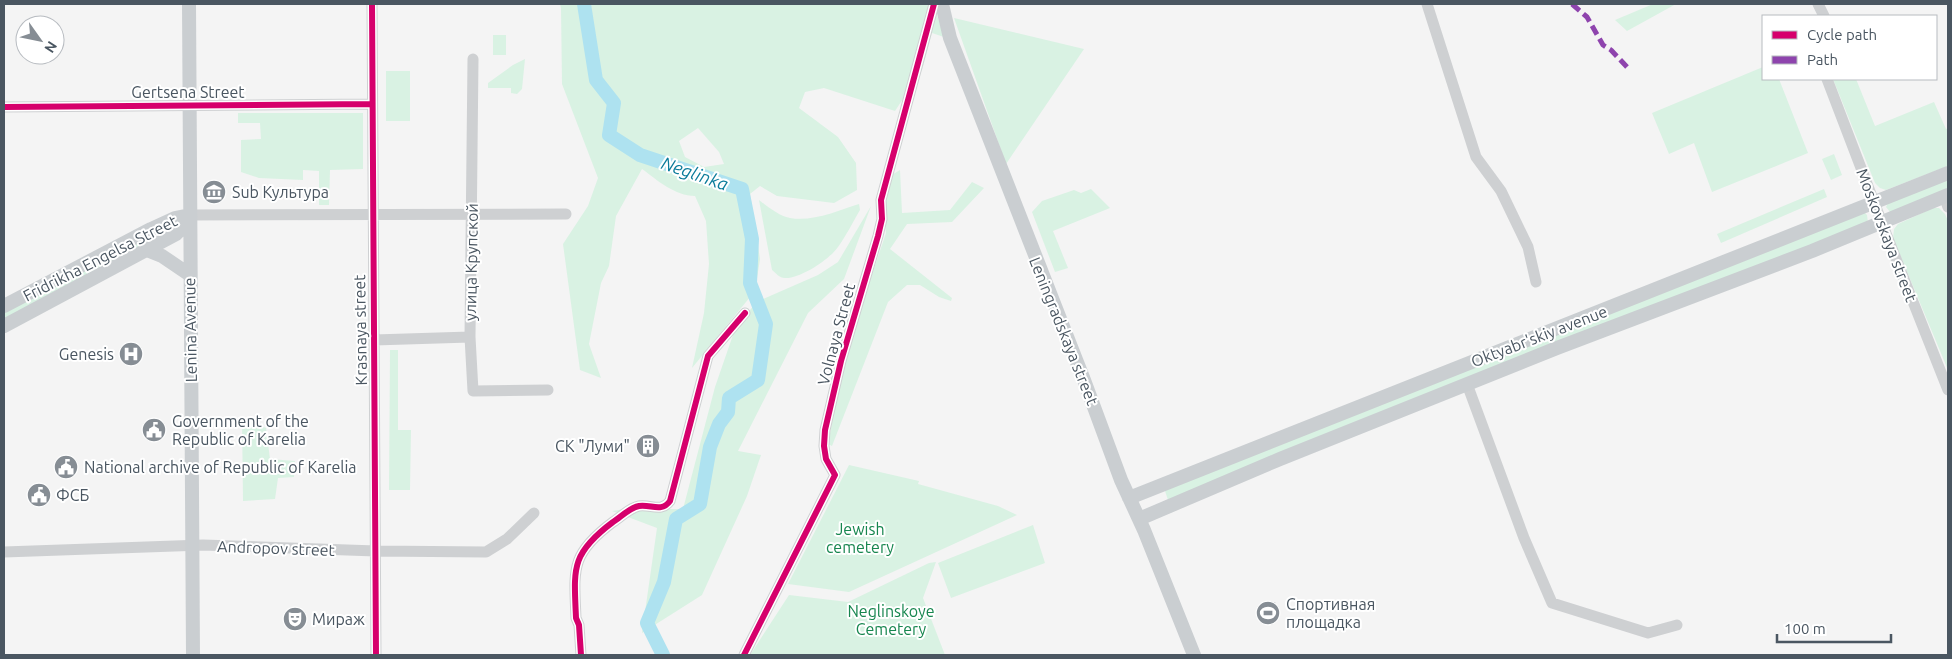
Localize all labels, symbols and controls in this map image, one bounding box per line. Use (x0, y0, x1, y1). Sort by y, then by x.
north arrow (15, 15, 65, 65)
legend (1762, 15, 1937, 80)
text: Cycle path (1807, 26, 1877, 43)
text: N (41, 38, 60, 56)
text: Path (1807, 51, 1838, 68)
street label: Gertsena Street (131, 83, 245, 101)
water label: Neglinka (659, 152, 731, 194)
street label: Moskovskaya street (1853, 166, 1921, 305)
museum icon: Sub Культура (201, 179, 227, 205)
place label: Sub Культура (232, 183, 329, 201)
street label: улица Крупской (461, 203, 481, 321)
street label: Fridrikha Engelsa Street (20, 211, 181, 305)
street label: Leningradskaya street (1026, 254, 1102, 408)
street label: Krasnaya street (350, 274, 370, 386)
street label: Lenina Avenue (180, 277, 200, 383)
street label: Volnaya Street (814, 280, 858, 387)
street label: Oktyabr'skiy avenue (1468, 302, 1610, 370)
hospital icon: Genesis (118, 341, 144, 367)
place label: Genesis (59, 345, 114, 363)
place label: Government of the Republic of Karelia (172, 412, 309, 448)
public building icon: Government of the Republic of Karelia (141, 417, 167, 443)
building icon: СК "Луми" (635, 433, 661, 459)
place label: СК "Луми" (555, 437, 630, 455)
public building icon: National archive of Republic of Karelia (53, 454, 79, 480)
place label: National archive of Republic of Karelia (84, 458, 357, 476)
public building icon: ФСБ (26, 482, 52, 508)
place label: ФСБ (56, 486, 90, 504)
park label: Jewish cemetery (826, 520, 894, 556)
street label: Andropov street (217, 537, 336, 559)
place label: Спортивная площадка (1286, 595, 1375, 631)
sports icon: Спортивная площадка (1255, 600, 1281, 626)
park label: Neglinskoye Cemetery (847, 602, 935, 638)
theatre icon: Мираж (282, 606, 308, 632)
place label: Мираж (312, 610, 365, 628)
scale bar (1777, 612, 1891, 644)
text: 100 m (1784, 620, 1826, 637)

